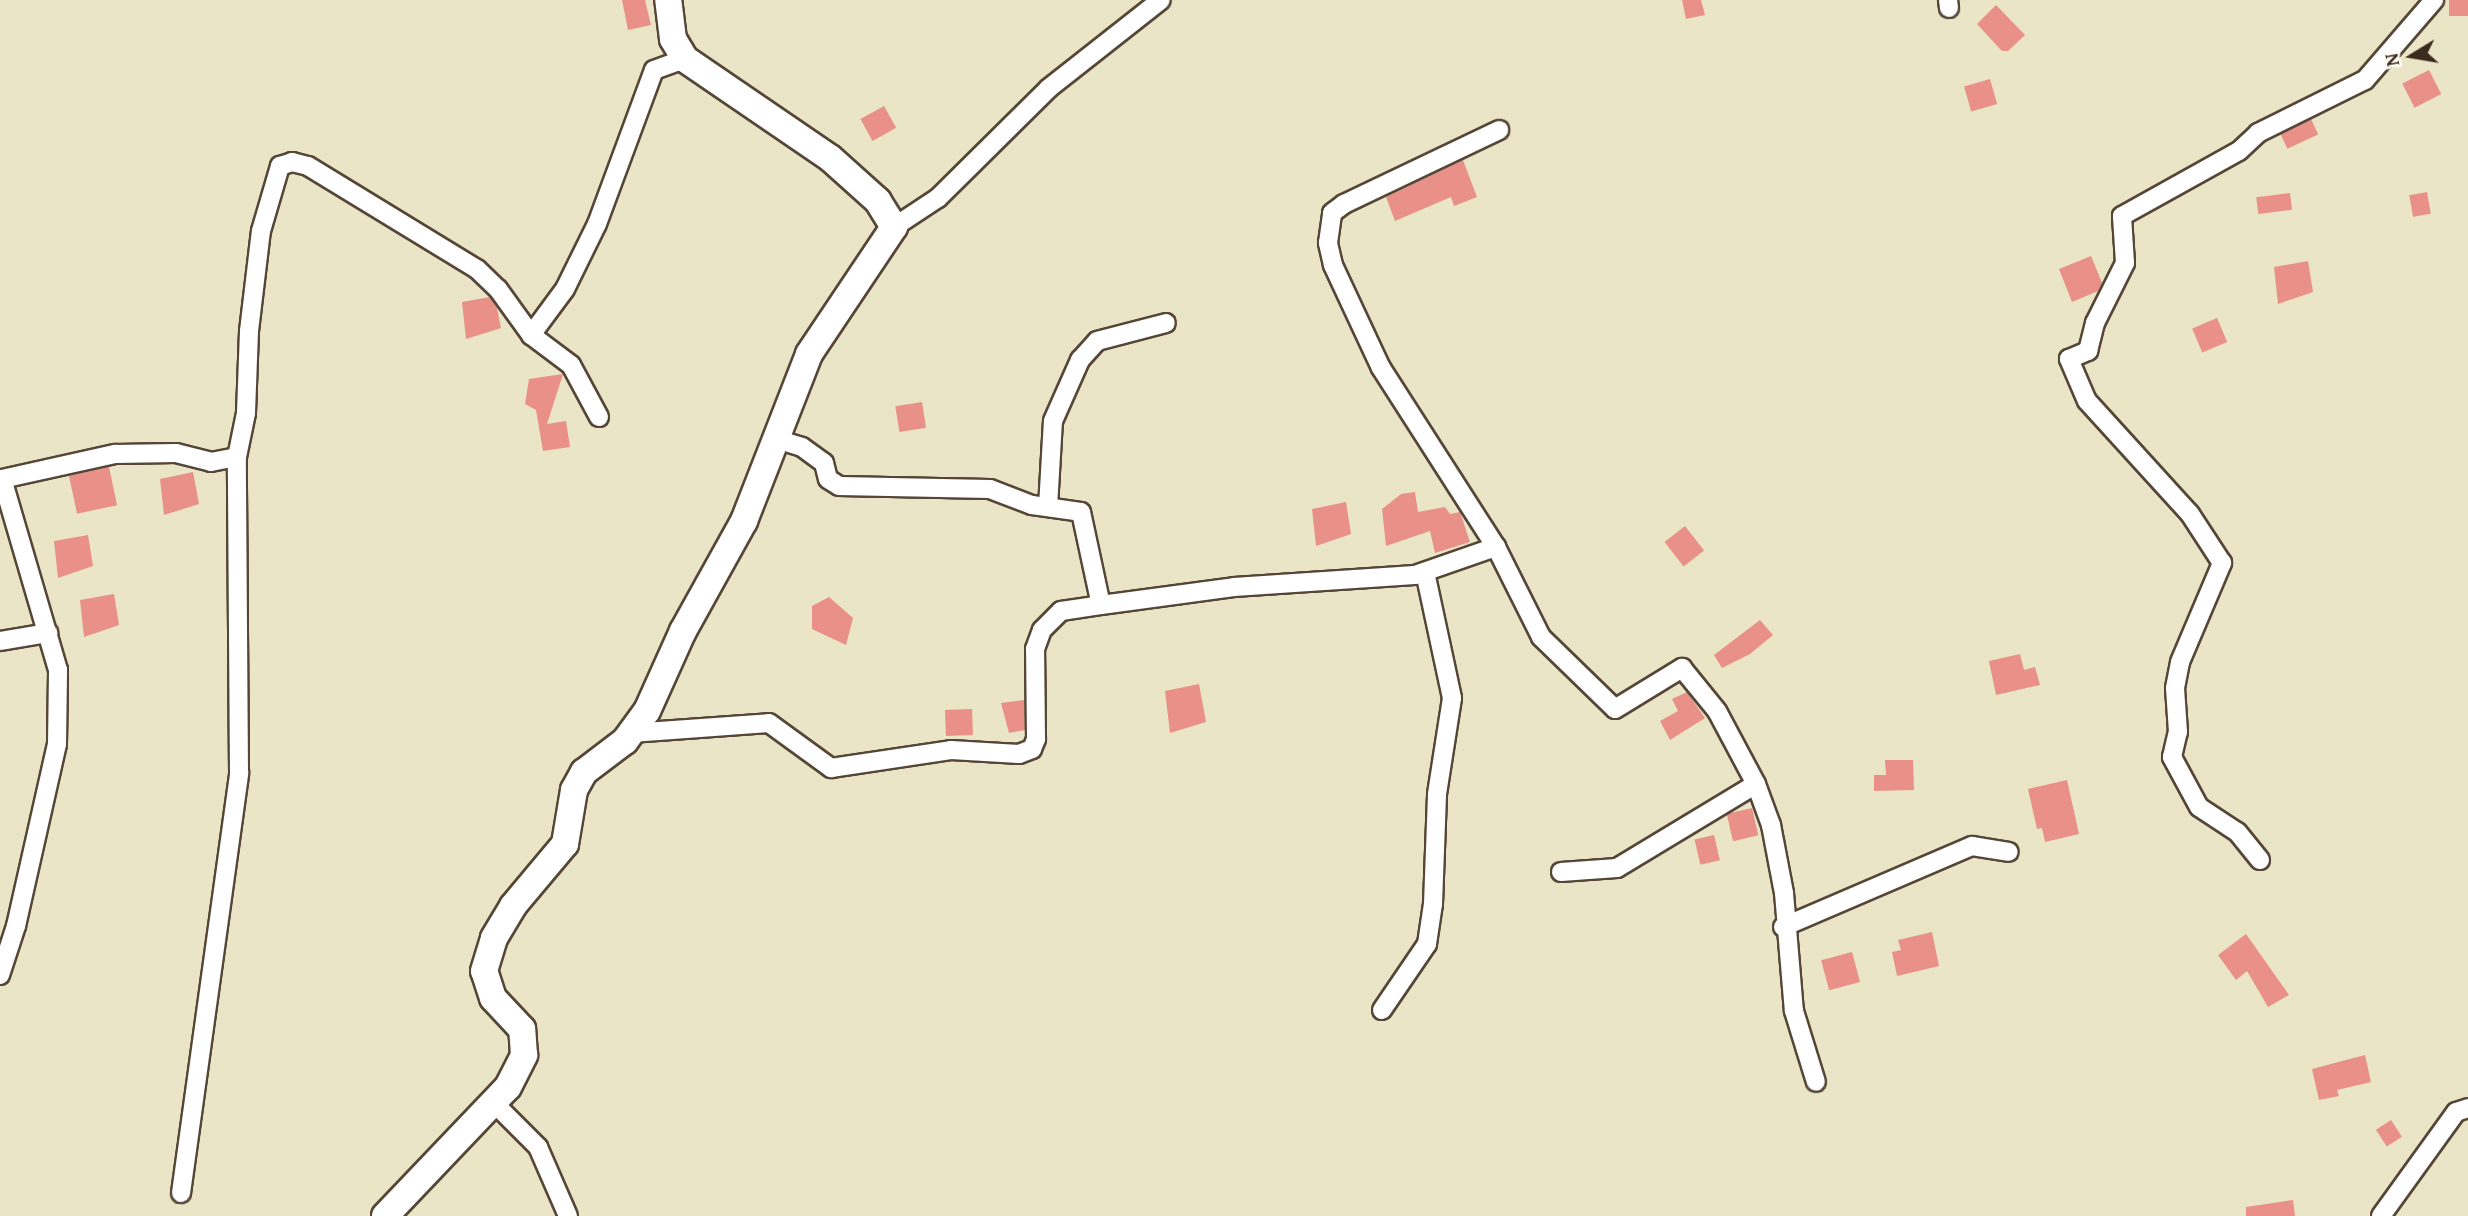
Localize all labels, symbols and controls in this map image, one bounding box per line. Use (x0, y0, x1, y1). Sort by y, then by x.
north arrow (2377, 21, 2447, 91)
text: N (2376, 51, 2406, 69)

